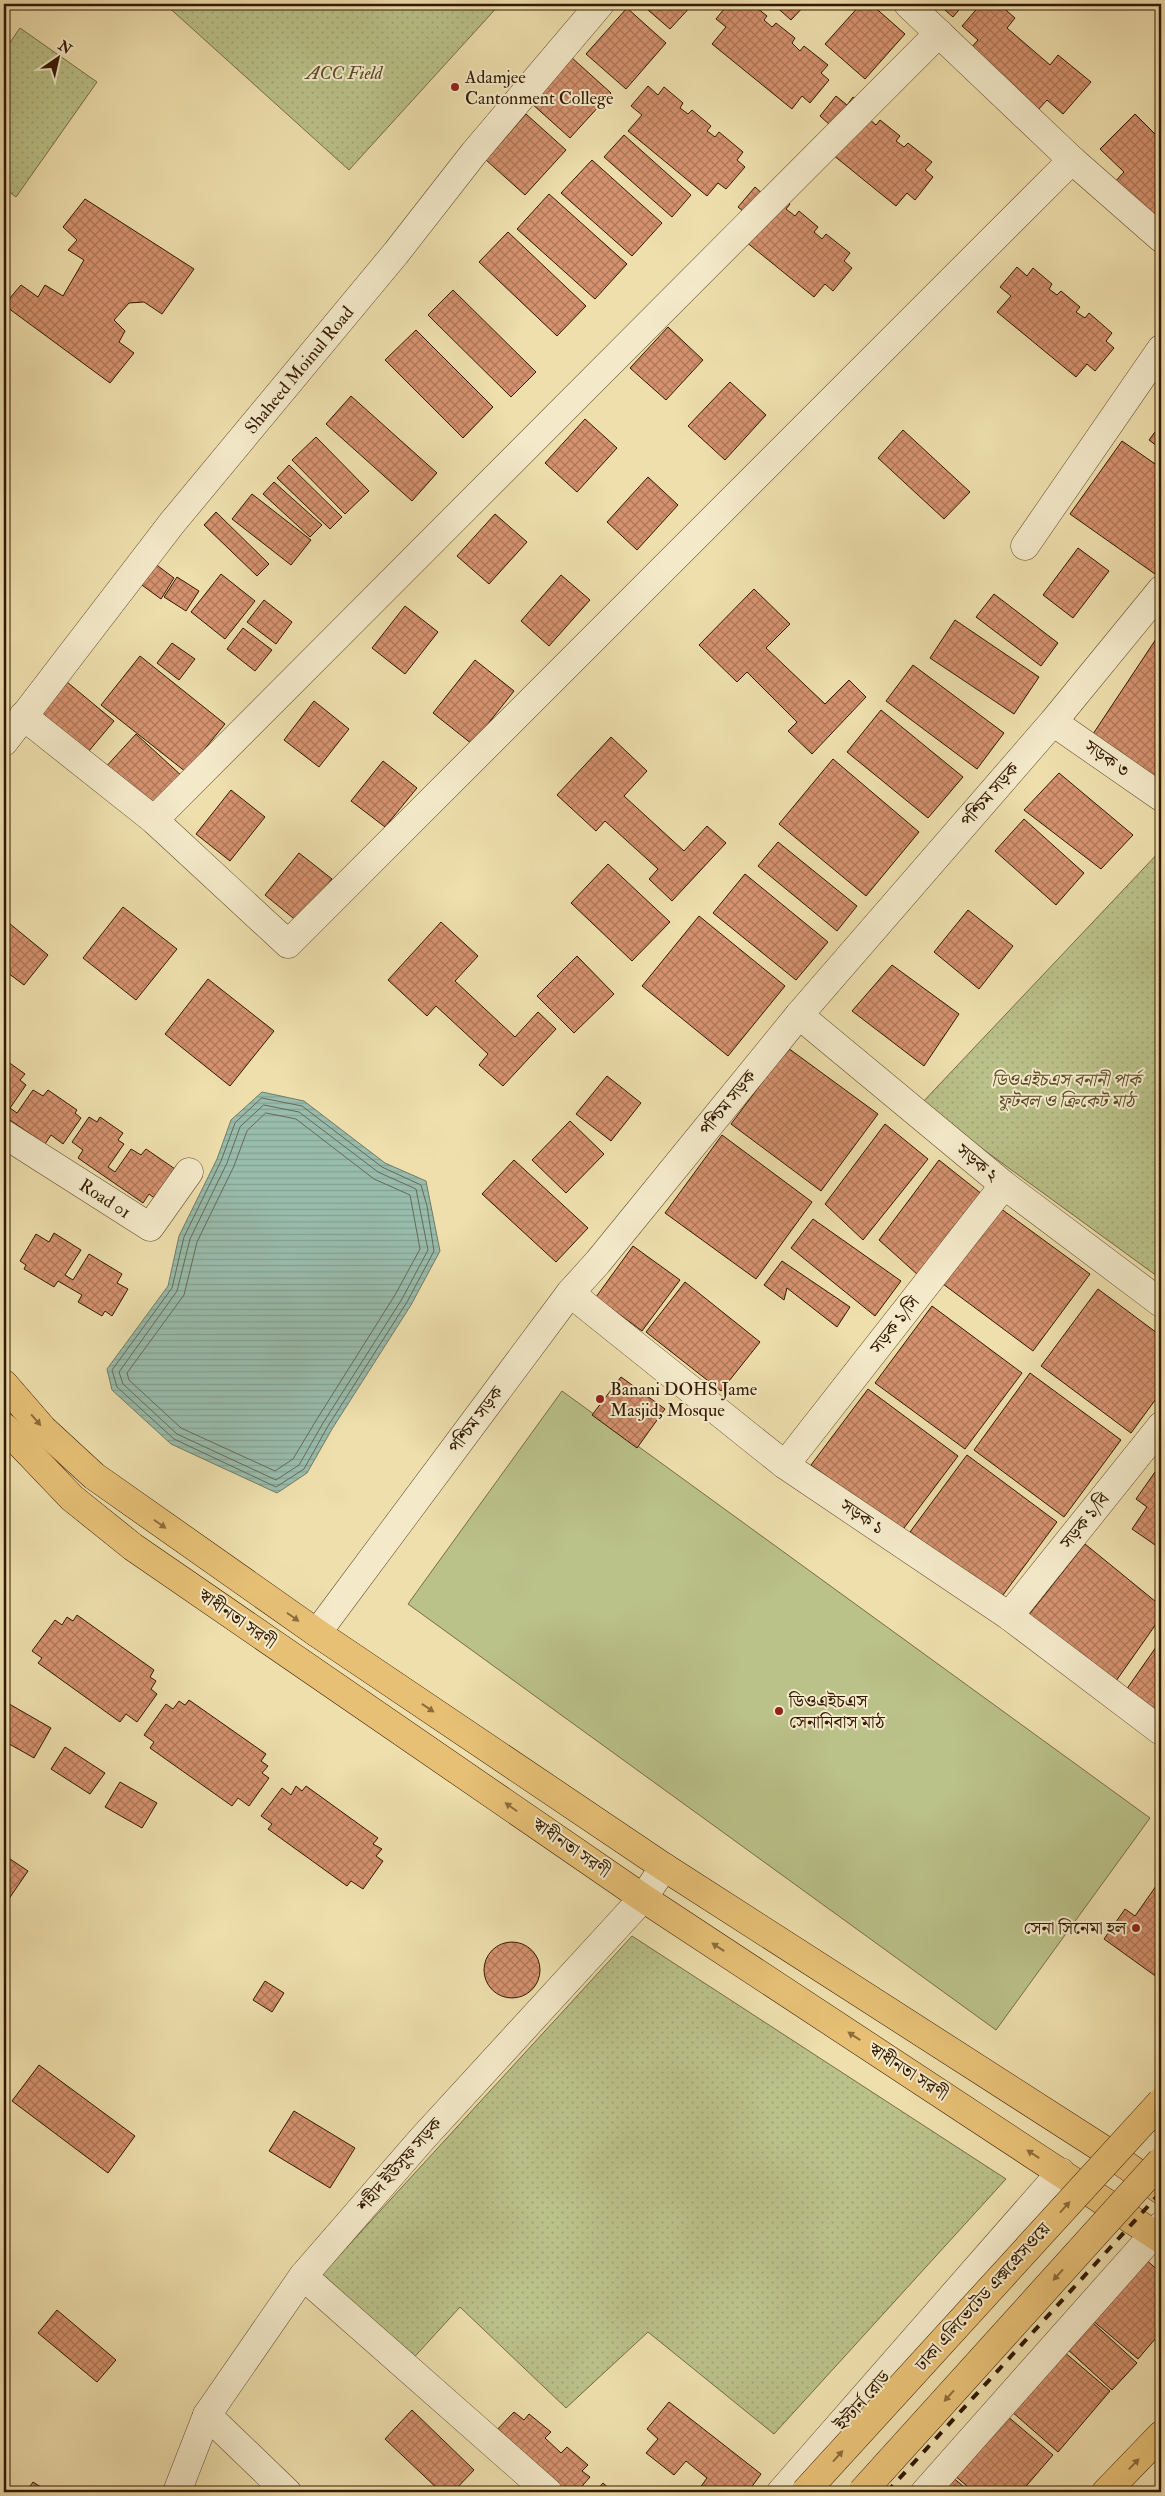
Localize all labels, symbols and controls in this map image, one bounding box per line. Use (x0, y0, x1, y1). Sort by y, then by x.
north arrow (32, 32, 82, 82)
text: N (54, 37, 75, 58)
park label: ACC Field (304, 62, 384, 85)
place label: Adamjee Cantonment College (464, 66, 614, 110)
marker: Adamjee Cantonment College (449, 81, 461, 93)
street label: Shaheed Moinul Road (239, 301, 359, 438)
street label: সড়ক ৩ (1079, 735, 1134, 783)
street label: পশ্চিম সড়ক (956, 757, 1025, 832)
street label: পশ্চিম সড়ক (695, 1064, 762, 1141)
park label: ডিওএইচএস বনানী পার্ক ফুটবল ও ক্রিকেট মাঠ (991, 1069, 1144, 1113)
street label: সড়ক ২ (951, 1138, 1003, 1188)
street label: Road 01 (75, 1173, 135, 1223)
street label: সড়ক ১/সি (865, 1291, 925, 1359)
place label: Banani DOHS Jame Masjid, Mosque (610, 1378, 758, 1422)
street label: পশ্চিম সড়ক (443, 1381, 509, 1458)
marker: Banani DOHS Jame Masjid, Mosque (594, 1393, 606, 1405)
one-way arrow (30, 1414, 41, 1427)
street label: সড়ক ১/বি (1055, 1488, 1115, 1555)
street label: সড়ক ১ (835, 1493, 888, 1540)
one-way arrow (153, 1519, 167, 1529)
street label: স্বাধীনতা সরণী (193, 1583, 281, 1654)
one-way arrow (287, 1612, 300, 1622)
place label: ডিওএইচএস সেনানিবাস মাঠ (788, 1690, 886, 1734)
one-way arrow (421, 1703, 435, 1713)
marker: ডিওএইচএস সেনানিবাস মাঠ (773, 1705, 785, 1717)
one-way arrow (504, 1802, 518, 1812)
street label: স্বাধীনতা সরণী (527, 1812, 615, 1883)
place label: সেনা সিনেমা হল (1024, 1917, 1127, 1940)
marker: সেনা সিনেমা হল (1130, 1922, 1142, 1934)
one-way arrow (711, 1942, 725, 1952)
one-way arrow (847, 2031, 860, 2041)
street label: স্বাধীনতা সরণী (863, 2037, 952, 2106)
street label: শহীদ ইউসুফ সড়ক (352, 2112, 448, 2218)
one-way arrow (1027, 2149, 1040, 2159)
one-way arrow (1059, 2201, 1071, 2213)
street label: ঢাকা এলিভেটেড এক্সপ্রেসওয়ে (910, 2217, 1057, 2377)
one-way arrow (1052, 2269, 1064, 2281)
street label: ইস্টার্ন রোড (830, 2366, 896, 2436)
one-way arrow (943, 2389, 955, 2401)
one-way arrow (832, 2450, 843, 2463)
one-way arrow (1128, 2458, 1140, 2470)

